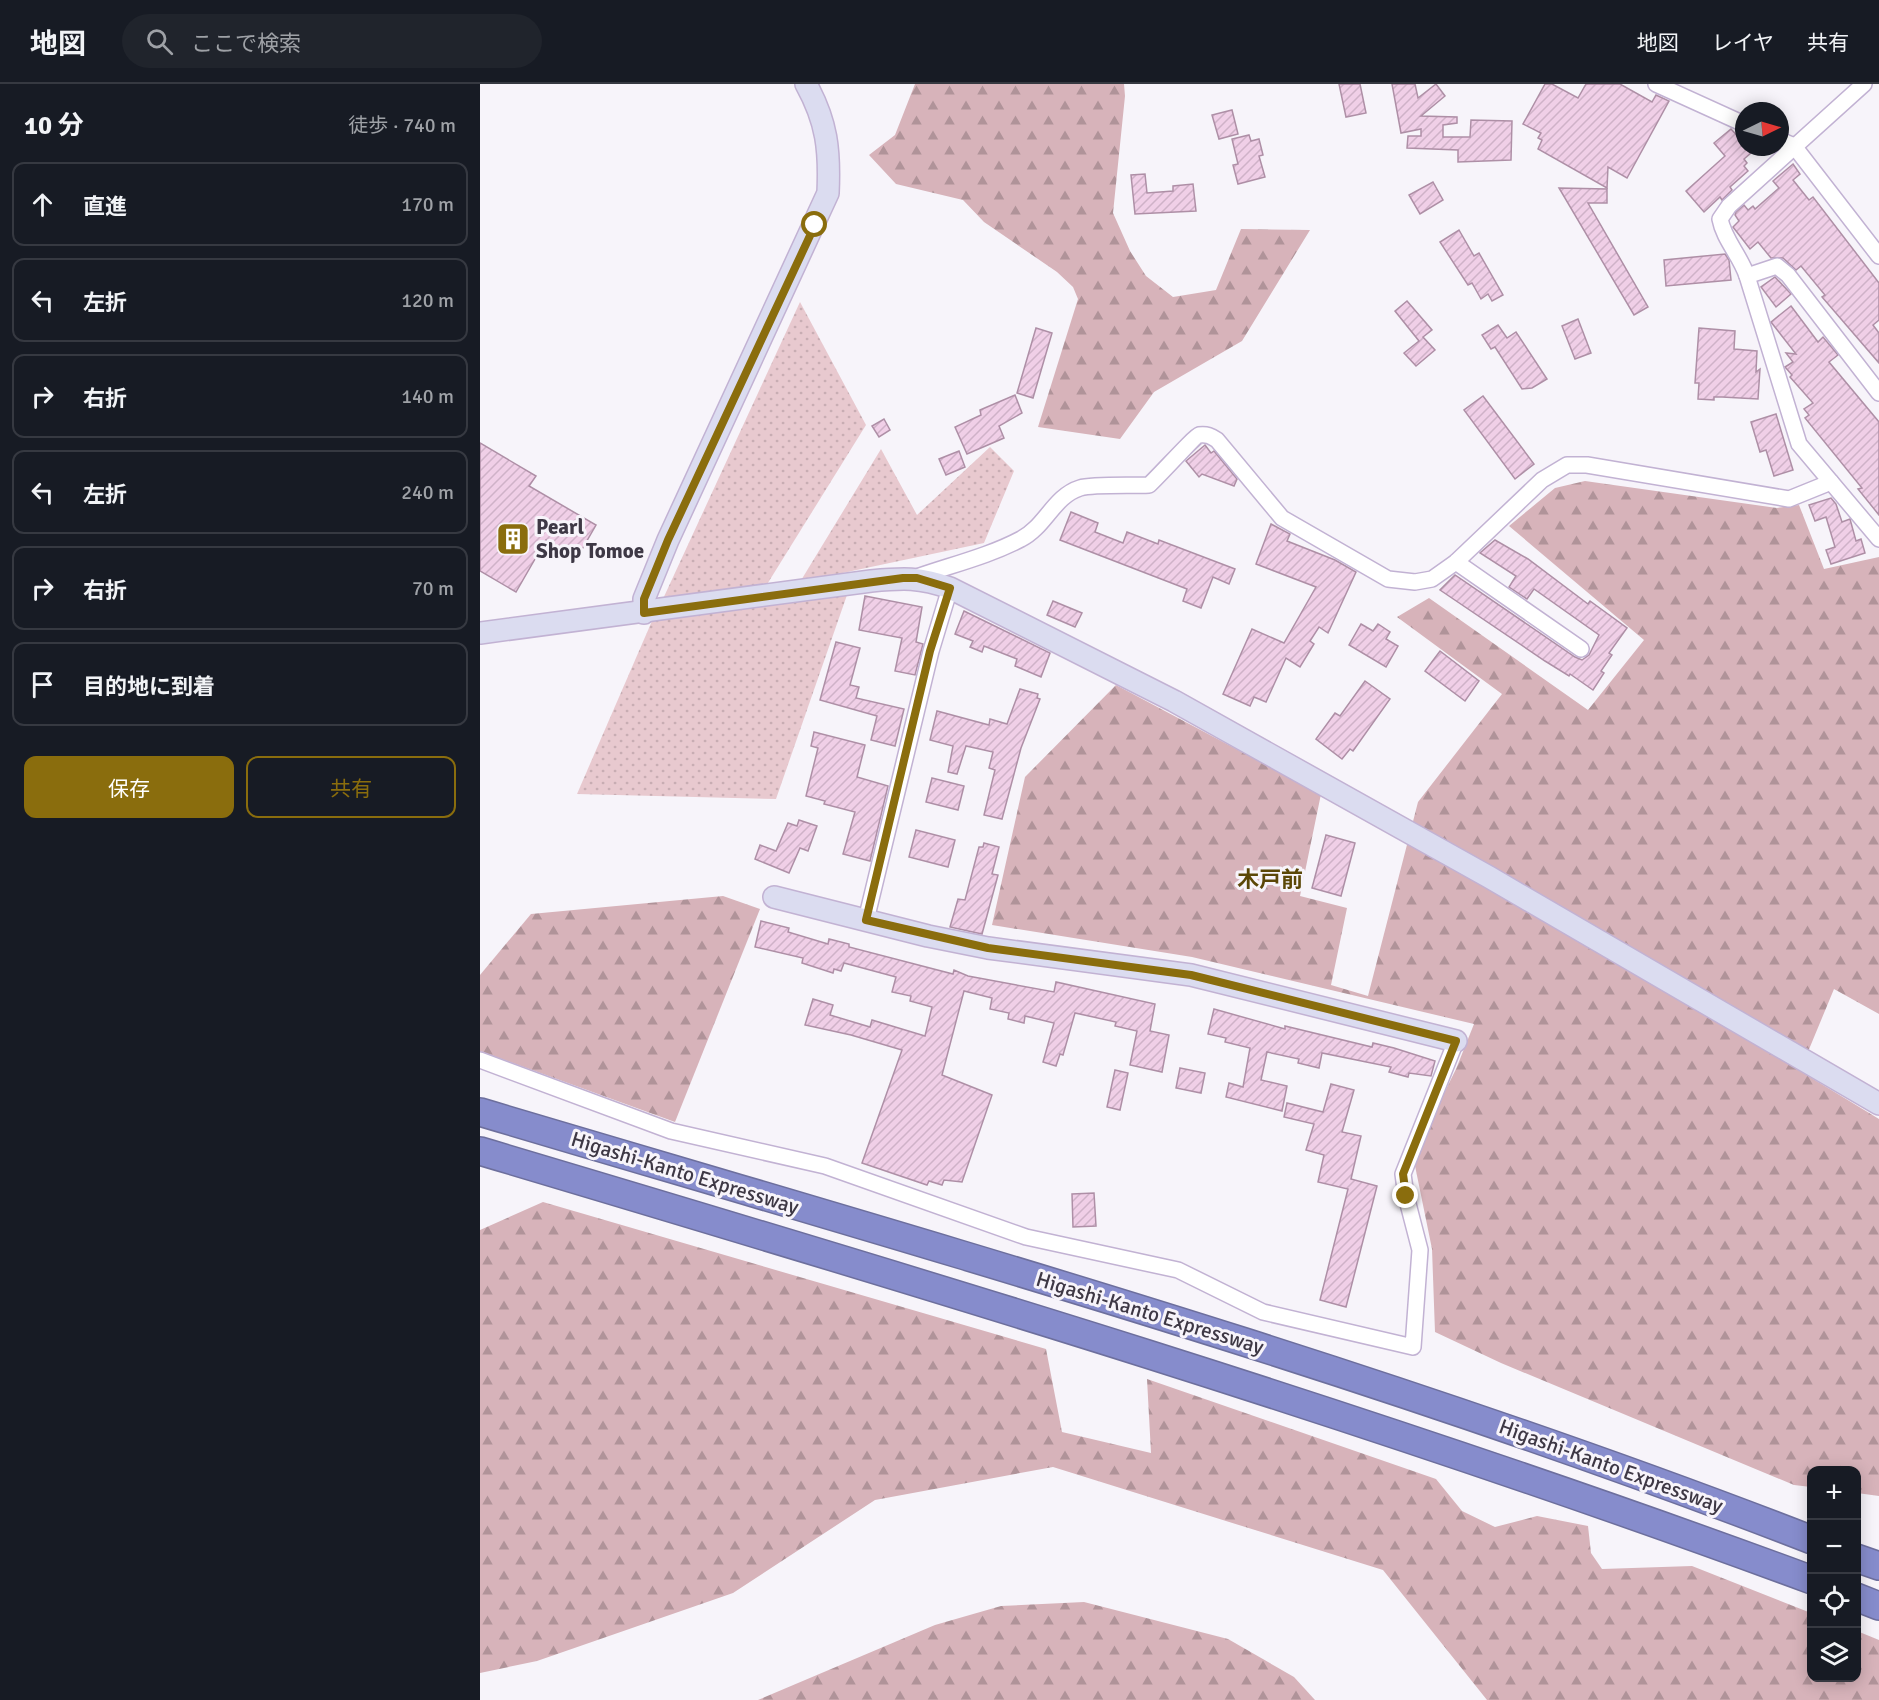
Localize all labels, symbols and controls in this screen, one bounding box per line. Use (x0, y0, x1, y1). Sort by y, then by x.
search box (122, 14, 542, 68)
icon: search (143, 25, 176, 58)
text: 地図 (30, 27, 86, 61)
text: ここで検索 (191, 30, 301, 57)
text: 地図 (1637, 30, 1679, 56)
text: レイヤ (1712, 30, 1774, 56)
text: 共有 (1807, 30, 1849, 56)
north arrow (1735, 102, 1789, 156)
text: 10 分 (24, 110, 84, 142)
text: 徒歩 · 740 m (348, 113, 456, 138)
icon: ahead (26, 188, 59, 221)
text: 170 m (401, 192, 454, 217)
text: 直進 (83, 193, 127, 220)
route start (801, 211, 827, 237)
icon: left (26, 284, 59, 317)
text: 120 m (401, 288, 454, 313)
text: 左折 (83, 289, 127, 316)
icon: right (26, 380, 59, 413)
text: 140 m (401, 384, 454, 409)
text: 右折 (83, 385, 127, 412)
icon: left (26, 476, 59, 509)
text: 240 m (401, 480, 454, 505)
text: 左折 (83, 481, 127, 508)
place label: Pearl Shop Tomoe (536, 514, 644, 564)
building icon: Pearl Shop Tomoe (495, 521, 531, 557)
icon: right (26, 572, 59, 605)
text: 70 m (412, 576, 454, 601)
text: 右折 (83, 577, 127, 604)
icon: arrive (26, 668, 59, 701)
text: 目的地に到着 (83, 673, 215, 700)
button: 保存 (24, 756, 234, 818)
button: 共有 (246, 756, 456, 818)
district label: 木戸前 (1237, 866, 1303, 893)
street label: Higashi-Kanto Expressway (568, 1126, 802, 1220)
route end (1392, 1182, 1418, 1208)
street label: Higashi-Kanto Expressway (1033, 1266, 1267, 1360)
street label: Higashi-Kanto Expressway (1495, 1413, 1727, 1519)
map controls (1807, 1466, 1861, 1682)
button: + (1807, 1466, 1861, 1520)
button: − (1807, 1520, 1861, 1574)
button: locate (1807, 1574, 1861, 1628)
button: layers (1807, 1628, 1861, 1682)

